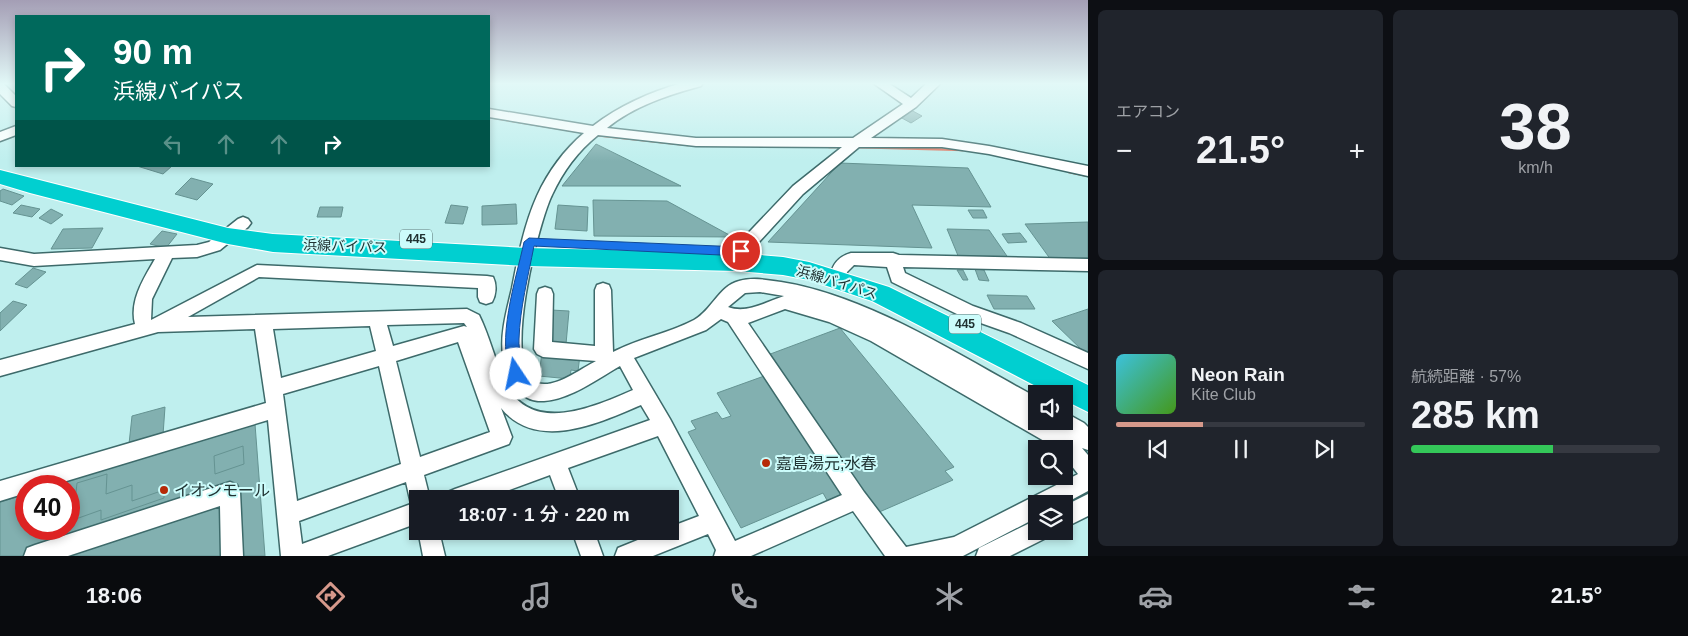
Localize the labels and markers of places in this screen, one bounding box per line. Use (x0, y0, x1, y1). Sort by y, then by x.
pin (720, 230, 762, 272)
place label: 嘉島湯元;水春 (776, 455, 876, 472)
marker: 嘉島湯元;水春 (760, 457, 772, 469)
place label: イオンモール (174, 482, 270, 499)
marker: イオンモール (158, 484, 170, 496)

